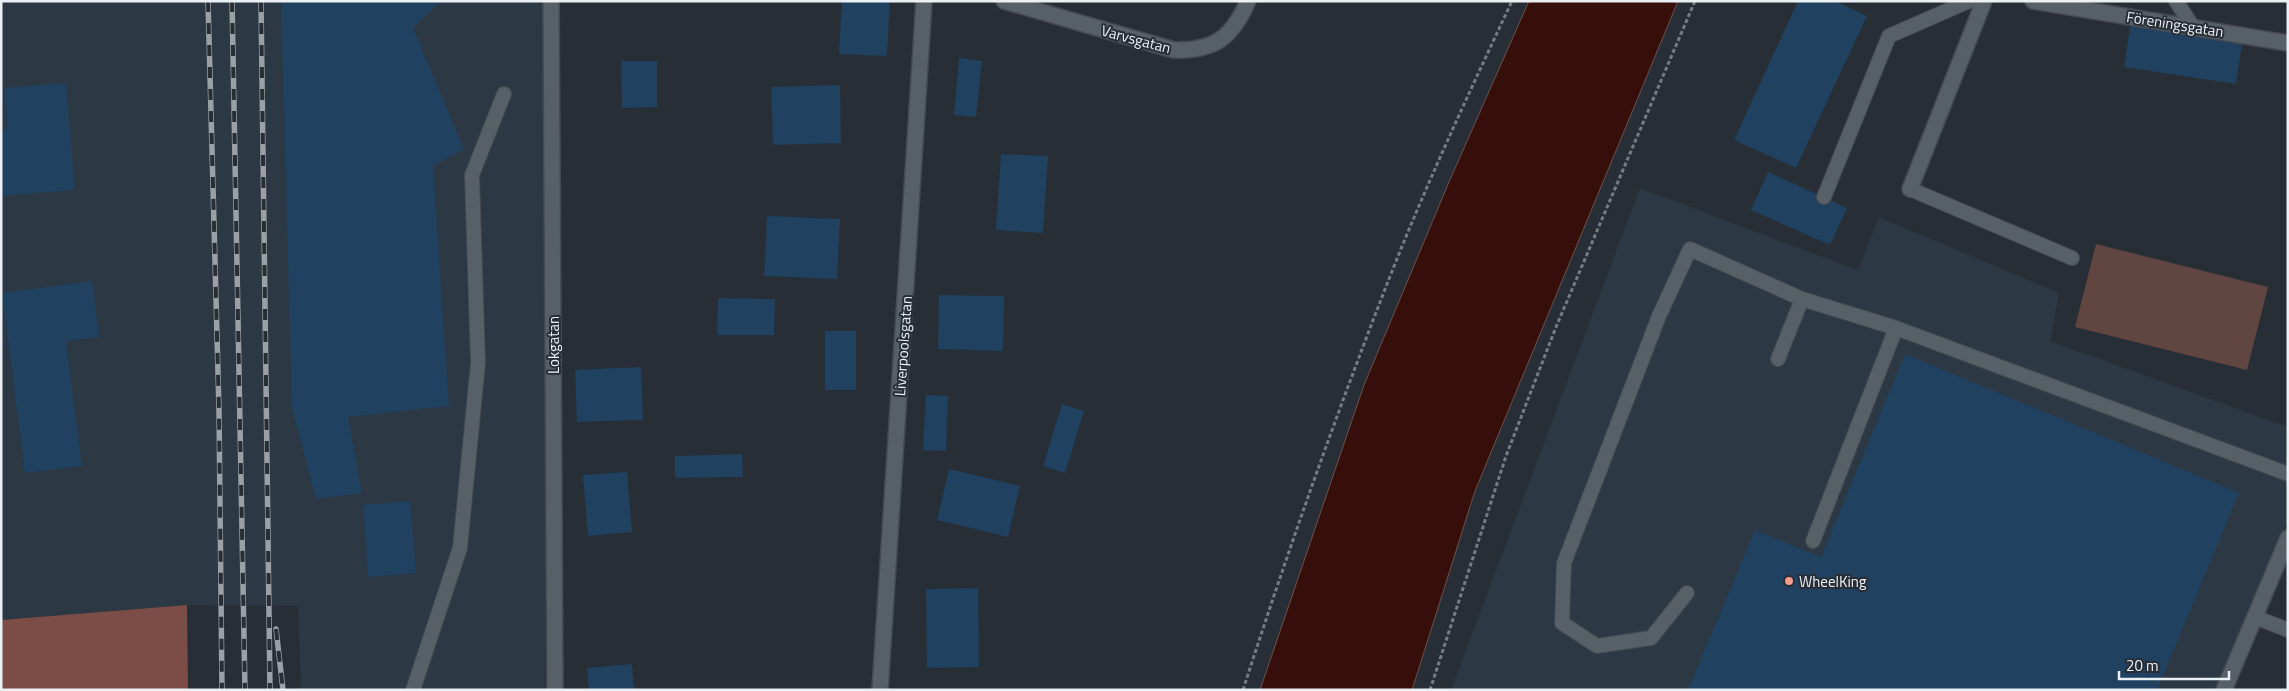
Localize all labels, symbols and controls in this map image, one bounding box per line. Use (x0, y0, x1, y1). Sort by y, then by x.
street label: Föreningsgatan (2125, 5, 2225, 43)
street label: Varvsgatan (1099, 19, 1173, 59)
street label: Liverpoolsgatan (888, 295, 918, 397)
street label: Lokgatan (542, 316, 565, 374)
place label: WheelKing (1799, 570, 1867, 593)
marker: WheelKing (1783, 575, 1795, 587)
scale bar (2119, 648, 2229, 680)
text: 20 m (2126, 654, 2159, 677)

